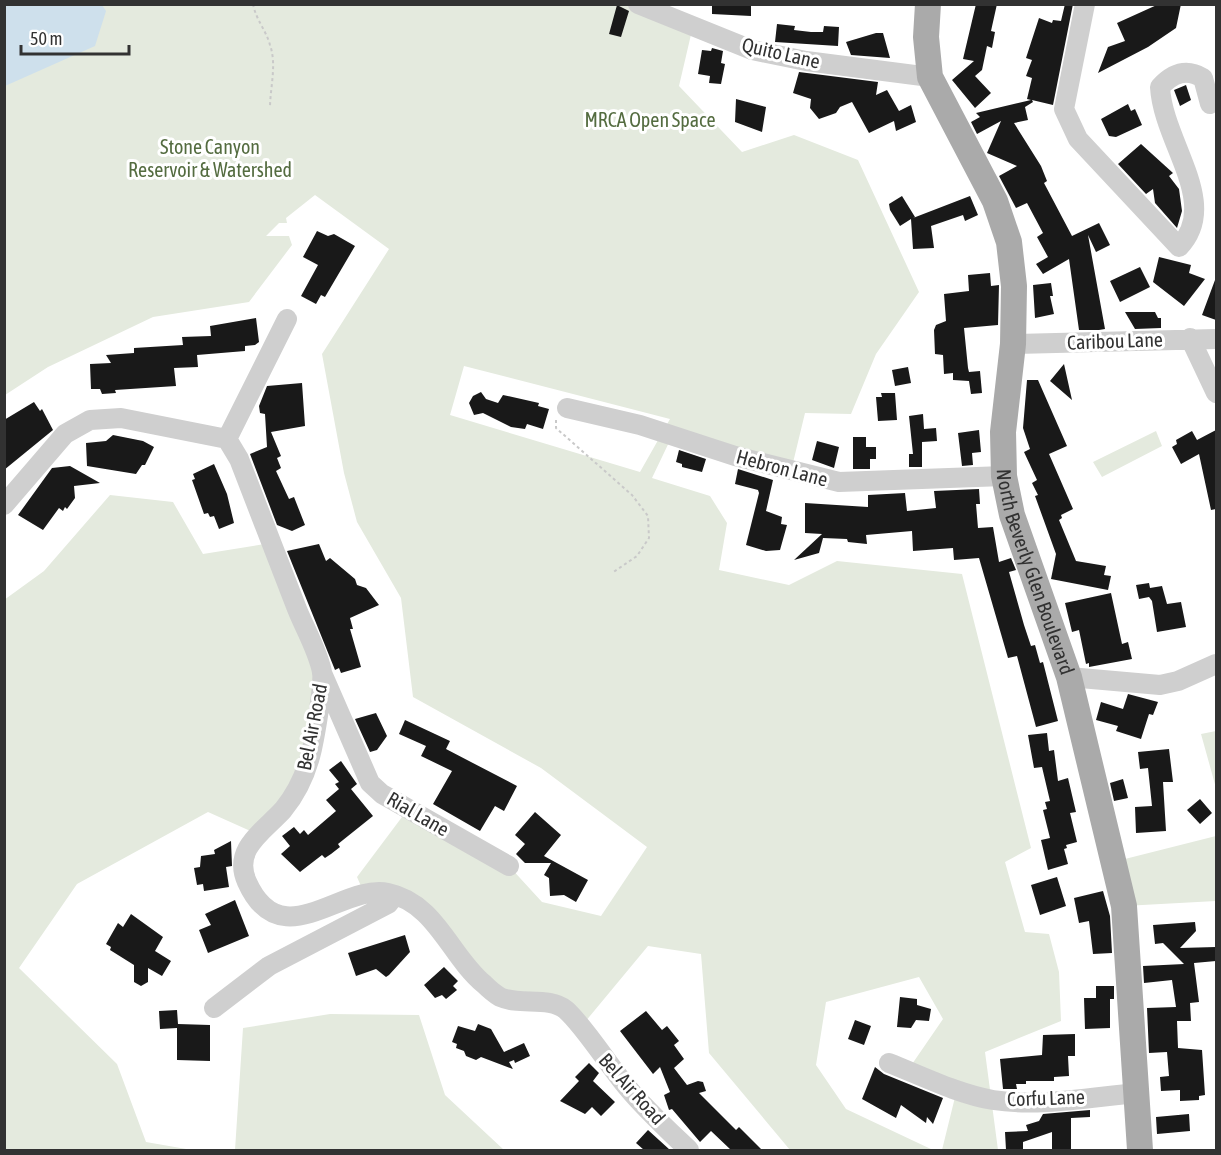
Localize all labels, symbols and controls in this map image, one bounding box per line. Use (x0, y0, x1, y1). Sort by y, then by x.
scale bar (21, 18, 129, 56)
text: 50 m (30, 28, 62, 49)
street label: Quito Lane (740, 32, 822, 73)
park label: MRCA Open Space (584, 108, 716, 131)
park label: Stone Canyon Reservoir & Watershed (128, 135, 292, 181)
street label: Caribou Lane (1067, 327, 1163, 354)
street label: Hebron Lane (734, 444, 830, 491)
street label: North Beverly Glen Boulevard (993, 469, 1079, 677)
street label: Bel Air Road (292, 682, 331, 772)
street label: Rial Lane (383, 787, 453, 840)
street label: Bel Air Road (594, 1048, 670, 1129)
street label: Corfu Lane (1007, 1085, 1085, 1110)

